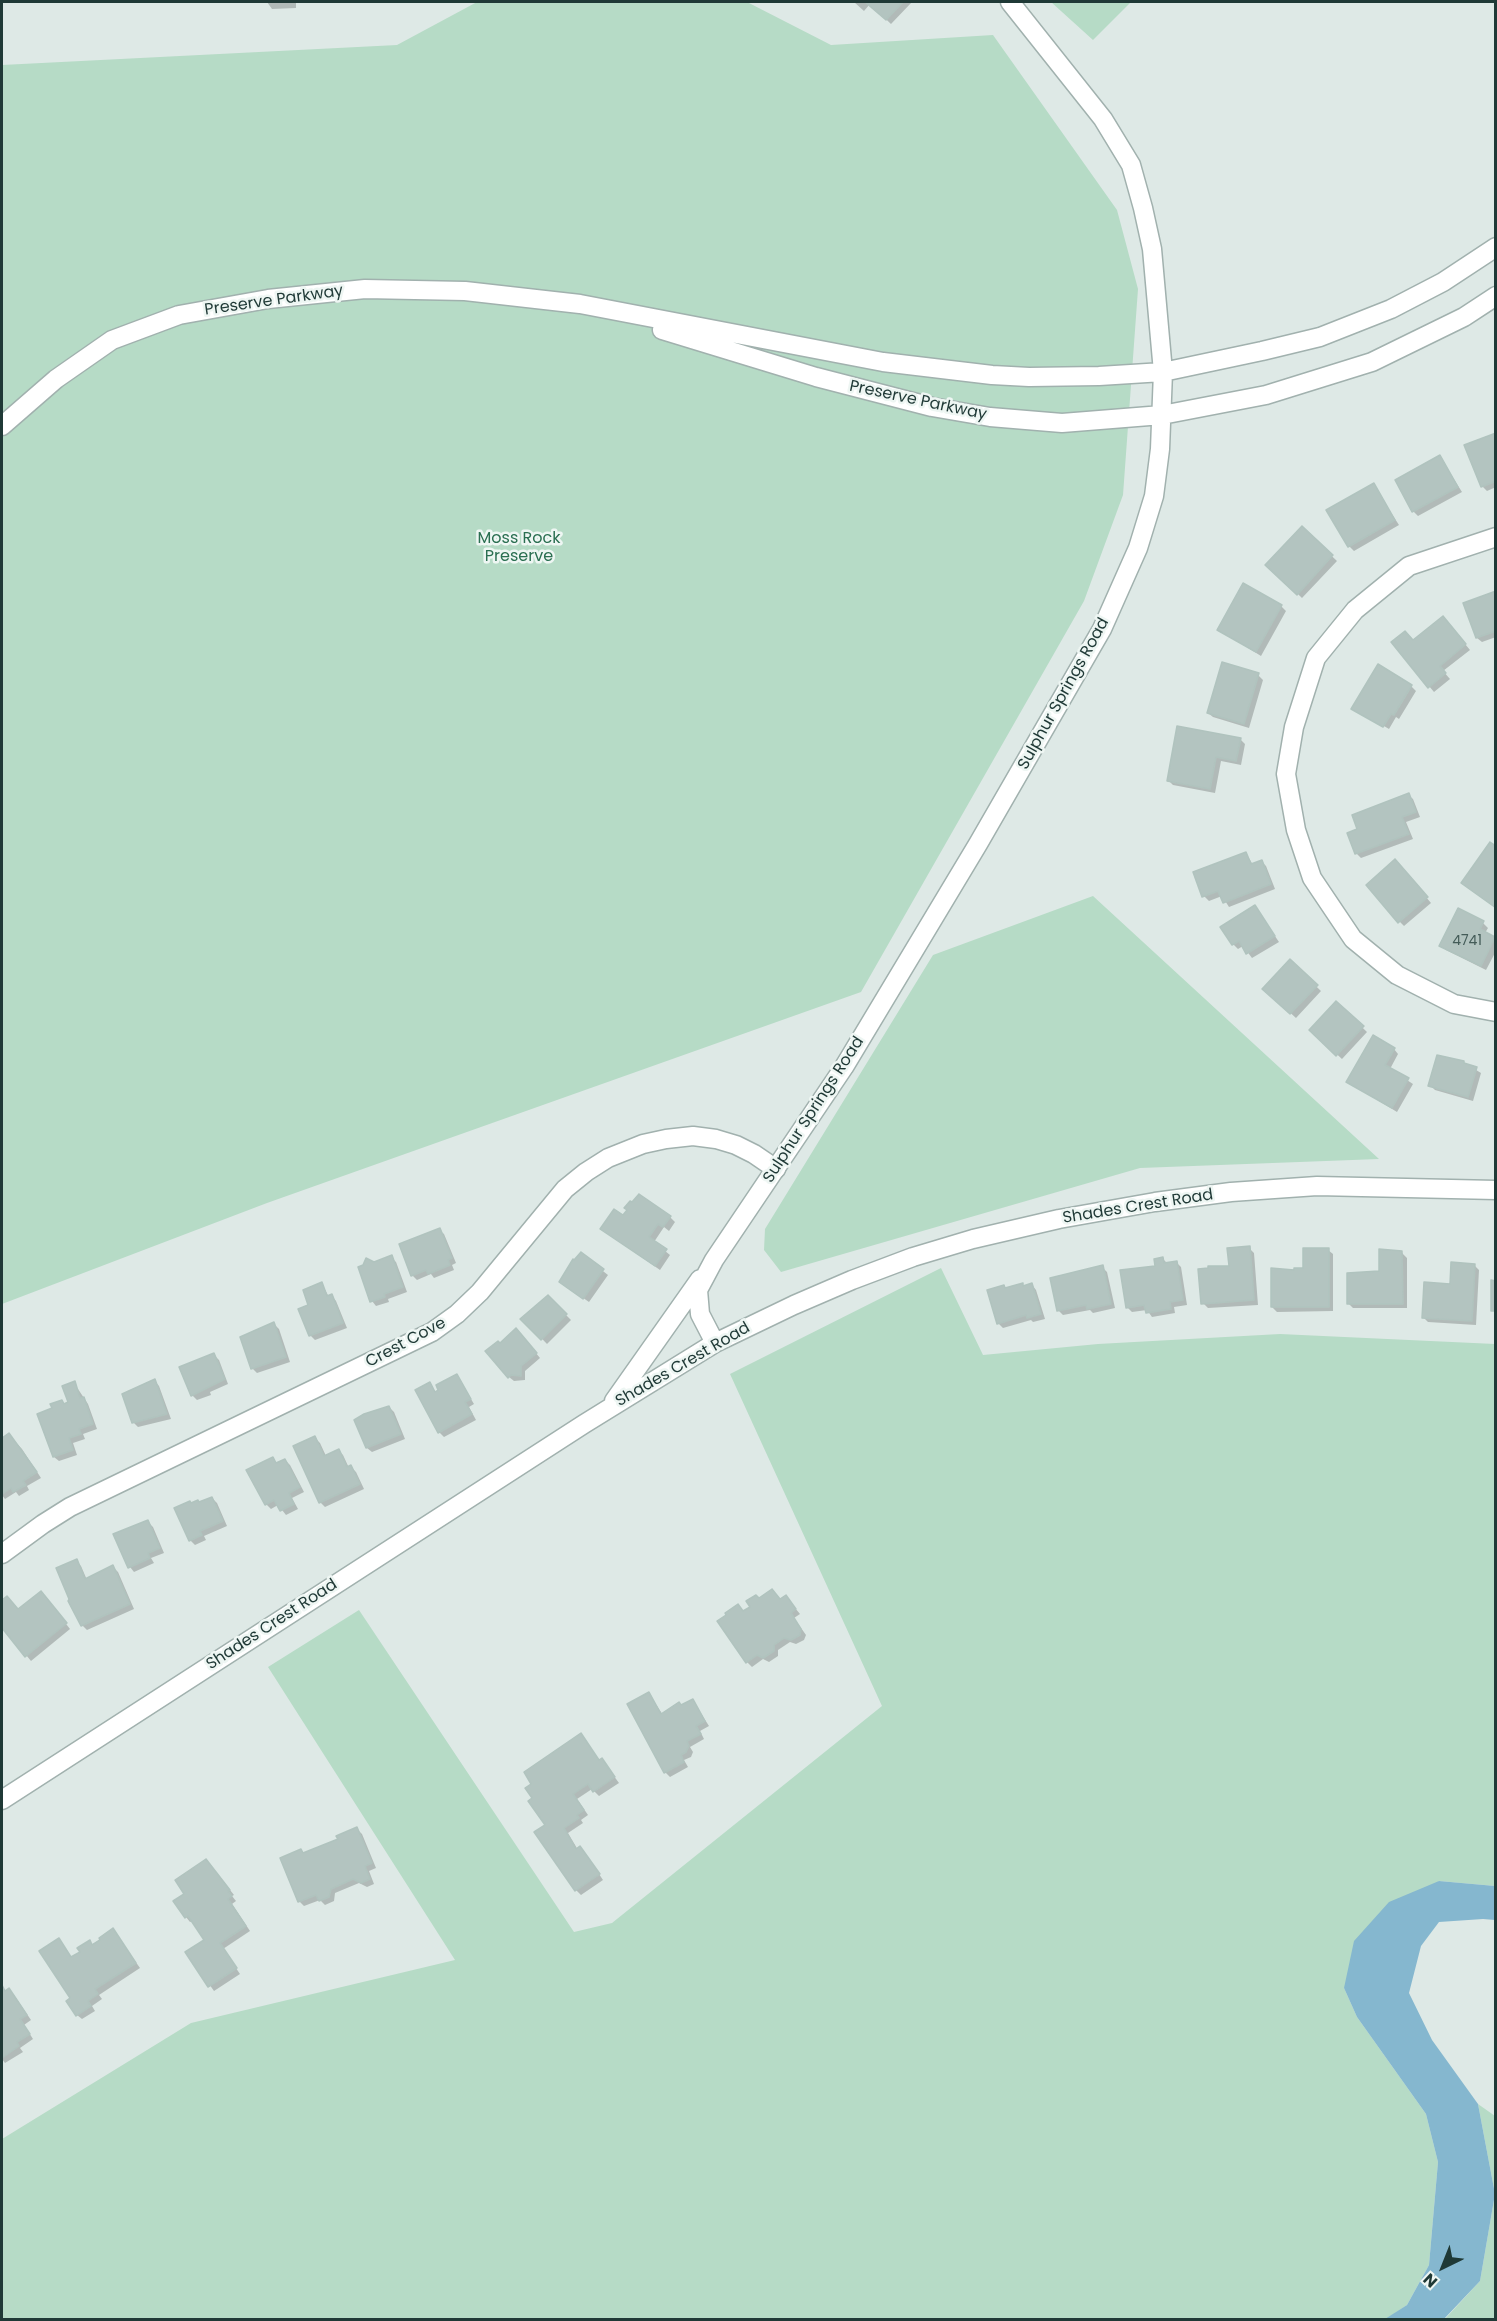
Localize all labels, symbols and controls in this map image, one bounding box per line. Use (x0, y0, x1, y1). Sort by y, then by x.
street label: Preserve Parkway (203, 282, 345, 320)
street label: Preserve Parkway (848, 377, 988, 425)
park label: Moss Rock Preserve (478, 529, 560, 567)
street label: Sulphur Springs Road (1014, 615, 1114, 773)
house number: 4741 (1452, 933, 1482, 949)
street label: Sulphur Springs Road (760, 1033, 868, 1187)
street label: Shades Crest Road (1061, 1186, 1215, 1228)
street label: Crest Cove (363, 1314, 449, 1372)
street label: Shades Crest Road (612, 1319, 754, 1411)
street label: Shades Crest Road (203, 1576, 341, 1674)
north arrow (1413, 2237, 1473, 2297)
text: N (1418, 2268, 1443, 2293)

